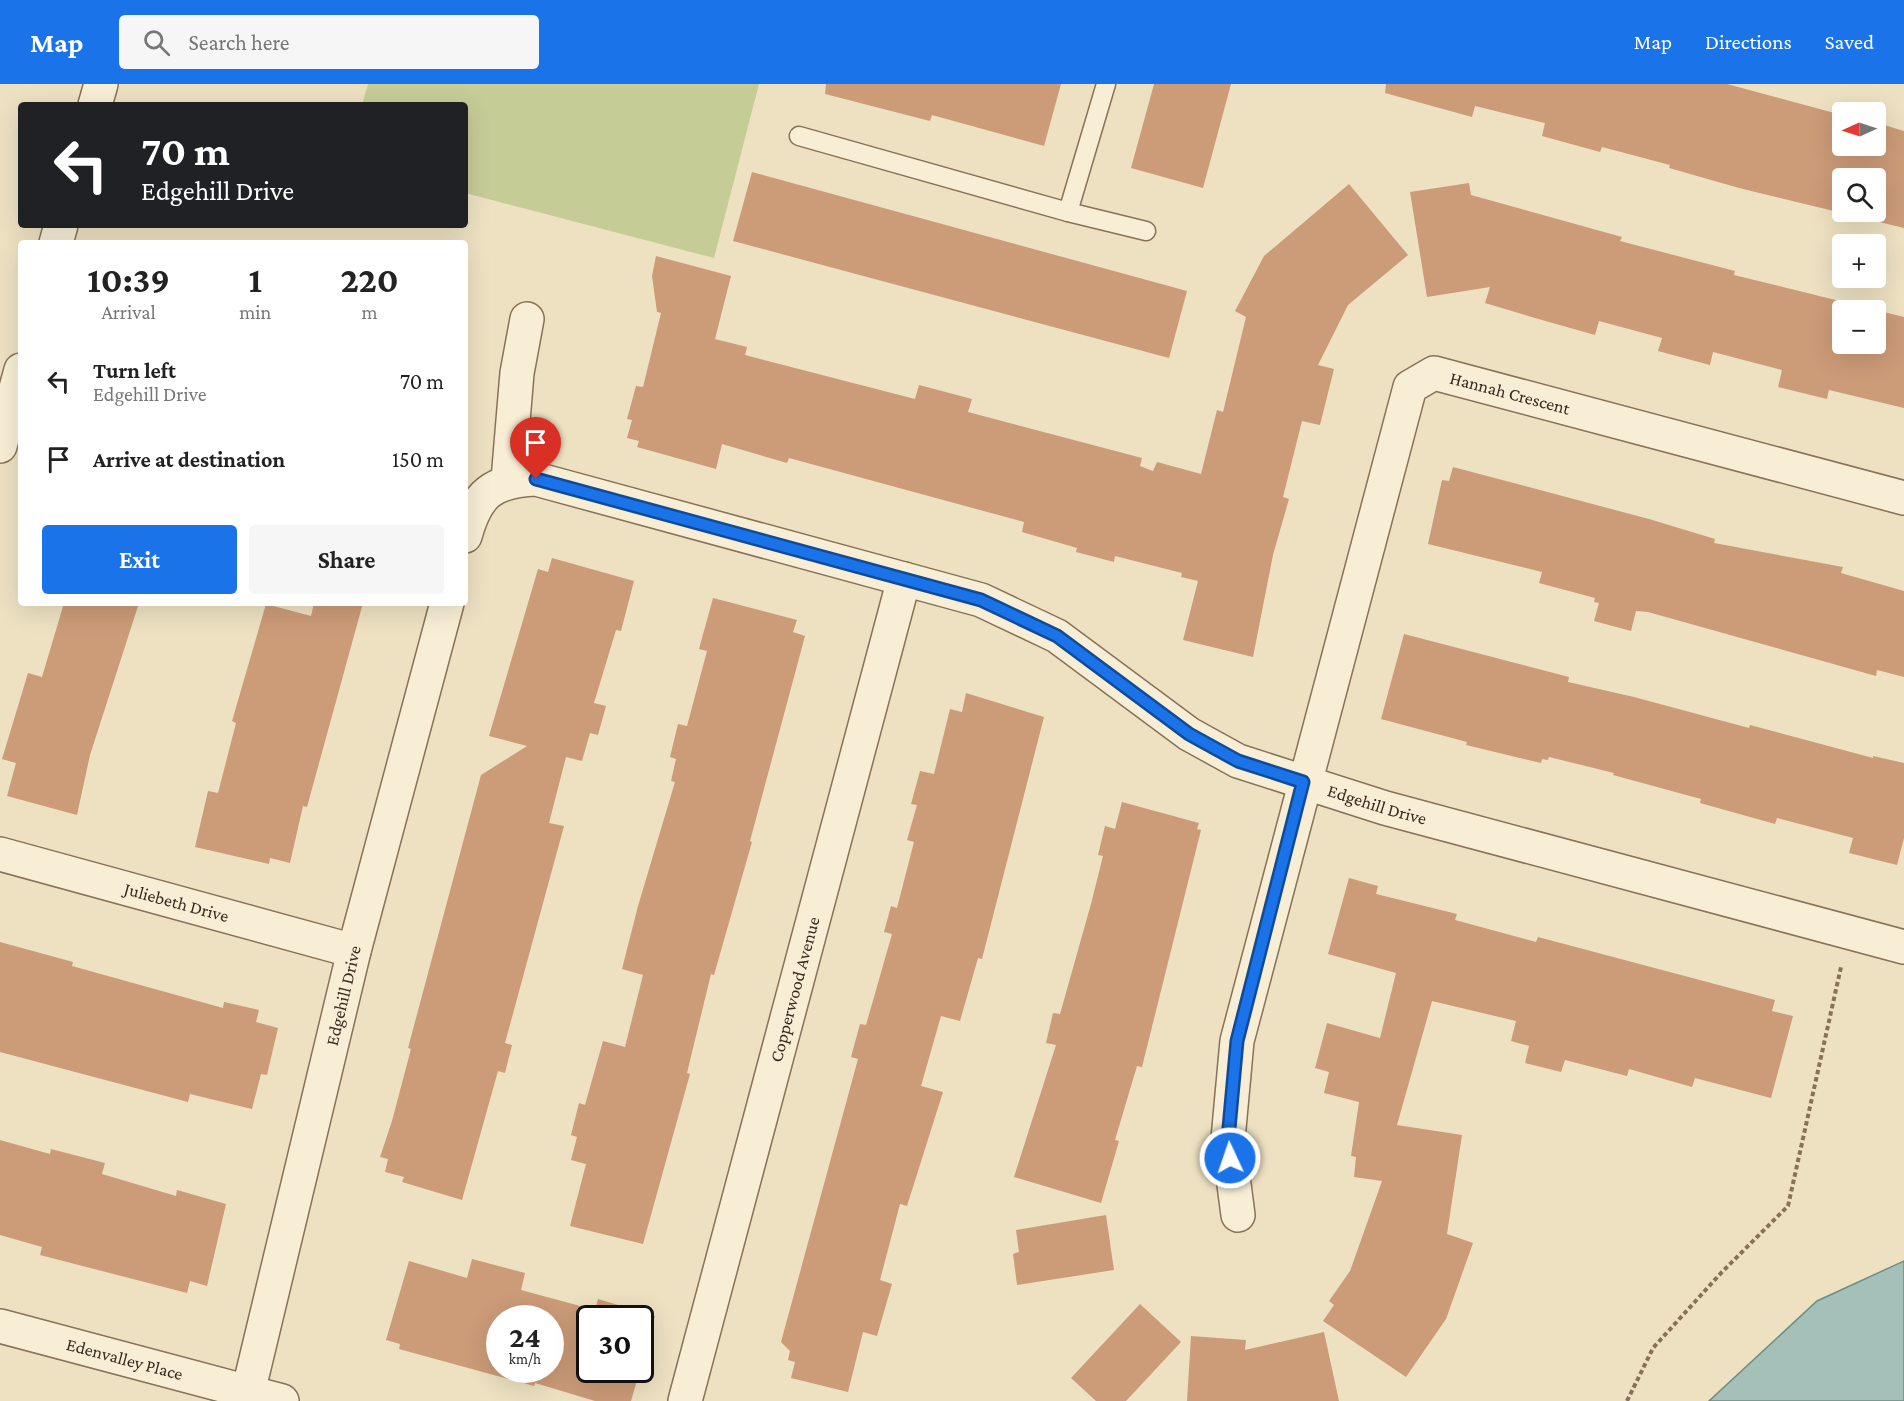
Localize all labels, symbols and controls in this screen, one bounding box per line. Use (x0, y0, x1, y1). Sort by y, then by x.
search box (119, 15, 539, 69)
icon: search (140, 26, 173, 59)
text: Map (30, 27, 83, 58)
text: Search here (188, 30, 289, 55)
text: Map (1634, 30, 1672, 54)
text: Directions (1705, 30, 1792, 54)
text: Saved (1825, 30, 1874, 54)
north arrow (1832, 102, 1886, 156)
map controls (1832, 102, 1886, 354)
icon: left (42, 126, 120, 204)
text: 70 m (141, 127, 230, 174)
button: search (1832, 168, 1886, 222)
text: Edgehill Drive (141, 176, 294, 206)
button: + (1832, 234, 1886, 288)
text: 10:39 (87, 260, 170, 300)
text: 1 (249, 260, 262, 300)
text: 220 (341, 260, 399, 300)
button: − (1832, 300, 1886, 354)
text: Arrival (101, 301, 156, 323)
text: min (239, 301, 271, 323)
text: m (362, 301, 378, 323)
text: Turn left (93, 358, 176, 383)
icon: left (42, 365, 75, 398)
street label: Hannah Crescent (1448, 368, 1573, 419)
text: 70 m (400, 369, 444, 394)
text: Edgehill Drive (93, 383, 206, 405)
pin (510, 417, 561, 479)
icon: arrive (519, 426, 552, 459)
icon: arrive (42, 443, 75, 476)
text: Arrive at destination (93, 447, 285, 472)
text: 150 m (392, 447, 444, 472)
button: Exit (42, 525, 237, 594)
button: Share (249, 525, 444, 594)
street label: Edgehill Drive (1325, 780, 1429, 829)
street label: Juliebeth Drive (120, 878, 231, 926)
street label: Copperwood Avenue (766, 914, 824, 1064)
street label: Edgehill Drive (322, 943, 365, 1048)
position arrow (1198, 1126, 1262, 1190)
speed limit sign: 30 (576, 1305, 654, 1383)
text: 24 (509, 1320, 541, 1353)
street label: Edenvalley Place (64, 1334, 185, 1384)
text: km/h (509, 1351, 541, 1367)

